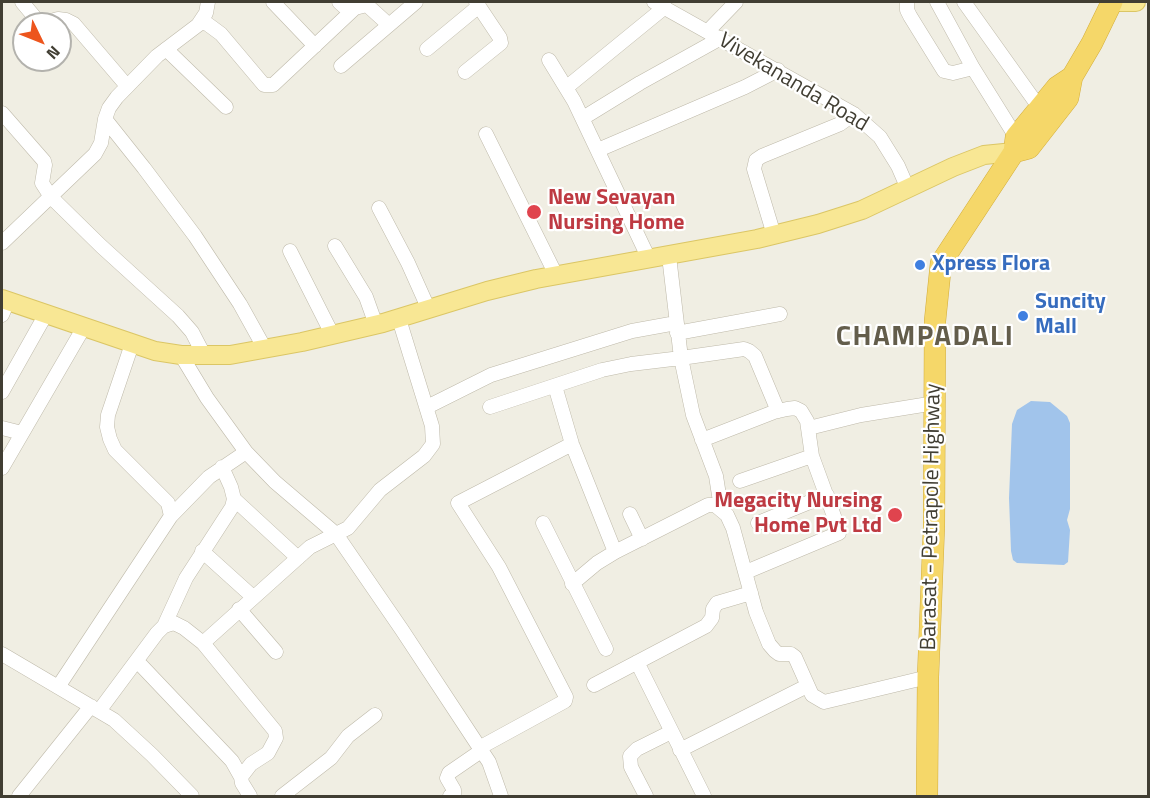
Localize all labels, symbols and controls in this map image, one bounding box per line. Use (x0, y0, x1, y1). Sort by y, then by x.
north arrow (12, 12, 72, 72)
street label: Vivekananda Road (713, 28, 873, 138)
text: N (41, 41, 66, 65)
place label: New Sevayan Nursing Home (548, 186, 685, 237)
marker: New Sevayan Nursing Home (525, 203, 543, 221)
place label: Xpress Flora (932, 252, 1050, 278)
marker: Xpress Flora (913, 258, 927, 272)
place label: Suncity Mall (1035, 290, 1106, 342)
marker: Suncity Mall (1016, 309, 1030, 323)
district label: CHAMPADALI (836, 321, 1014, 355)
street label: Barasat - Petrapole Highway (916, 383, 948, 651)
place label: Megacity Nursing Home Pvt Ltd (714, 489, 882, 540)
marker: Megacity Nursing Home Pvt Ltd (886, 506, 904, 524)

